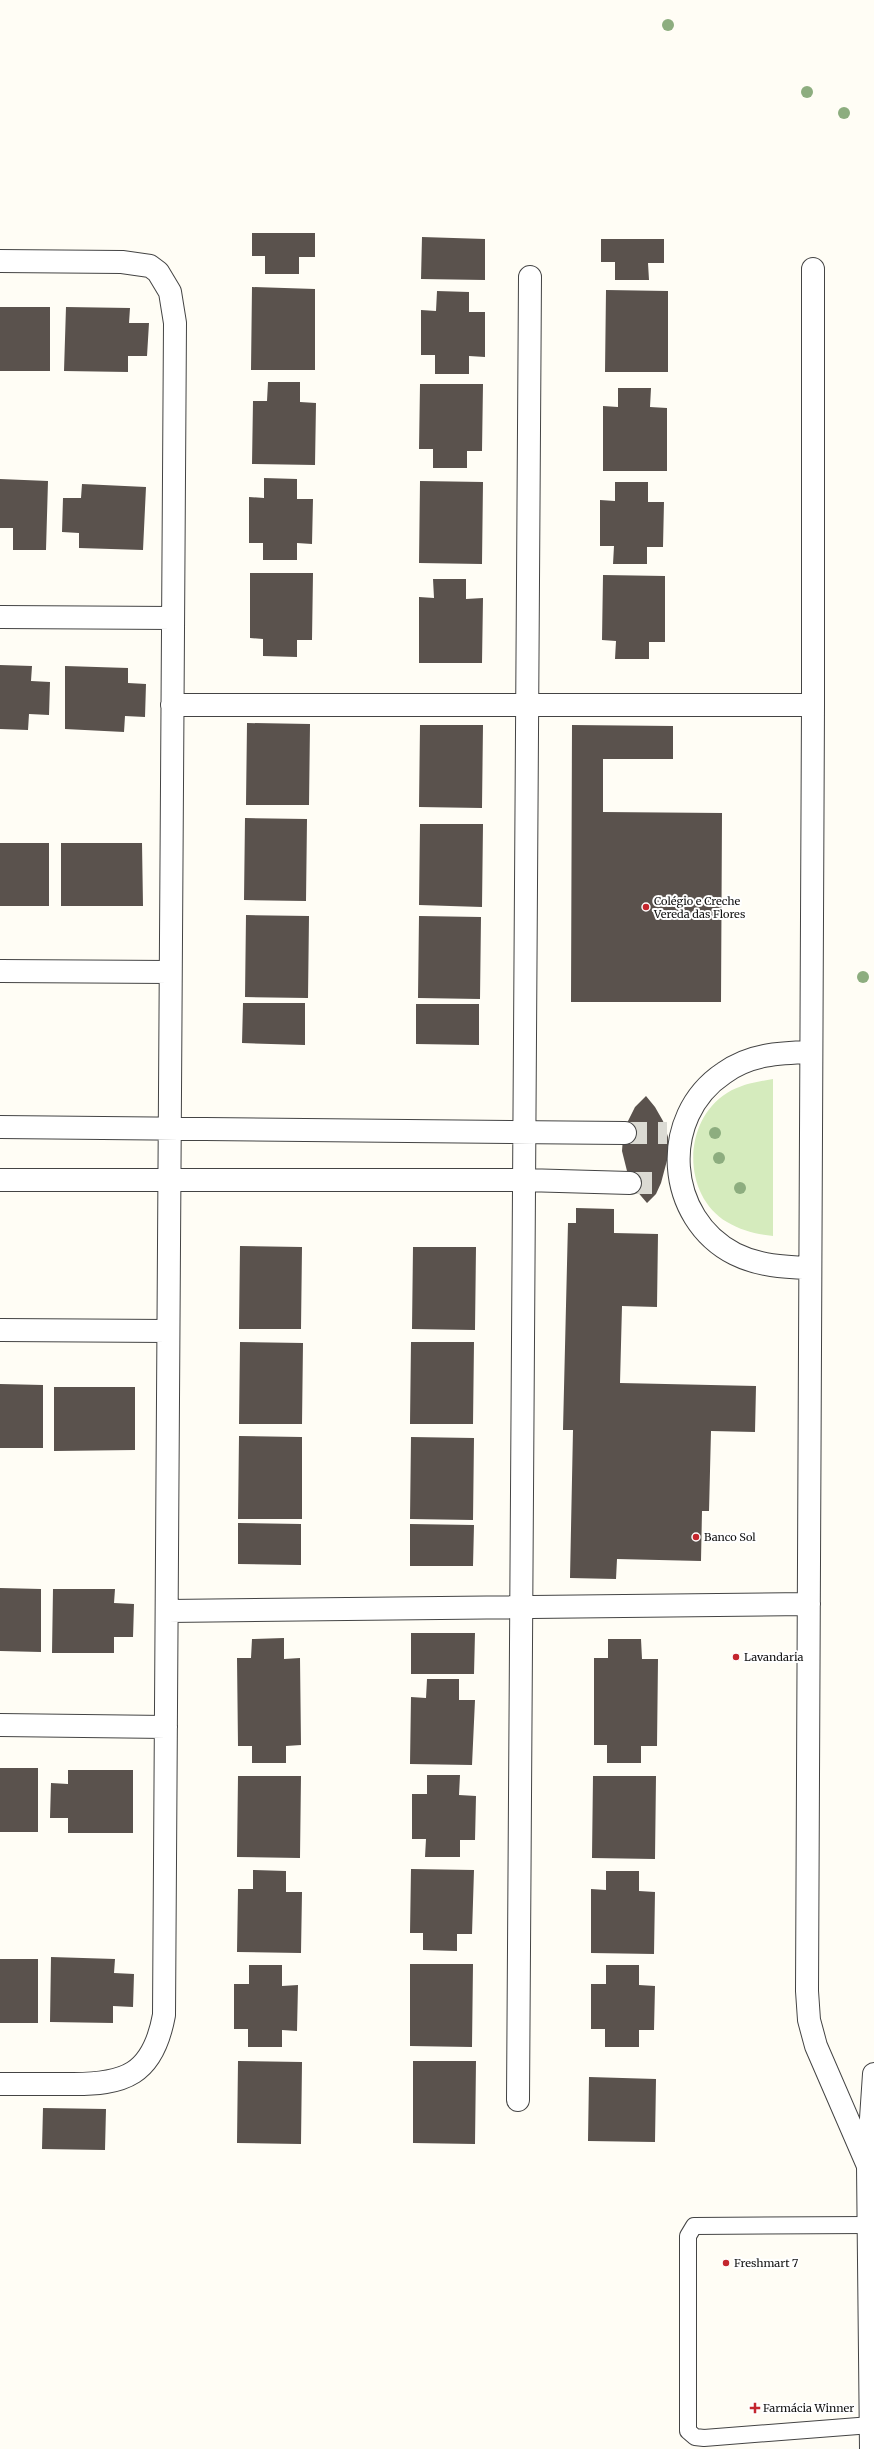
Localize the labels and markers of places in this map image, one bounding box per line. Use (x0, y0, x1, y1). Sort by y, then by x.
place label: Colégio e Creche Vereda das Flores (653, 894, 745, 921)
marker: Colégio e Creche Vereda das Flores (641, 902, 651, 912)
place label: Banco Sol (704, 1530, 756, 1544)
marker: Banco Sol (691, 1532, 701, 1542)
place label: Lavandaria (744, 1650, 803, 1664)
marker: Lavandaria (731, 1652, 741, 1662)
place label: Freshmart 7 (734, 2256, 798, 2270)
marker: Freshmart 7 (721, 2258, 731, 2268)
place label: Farmácia Winner (763, 2401, 854, 2415)
marker: Farmácia Winner (750, 2403, 760, 2413)

